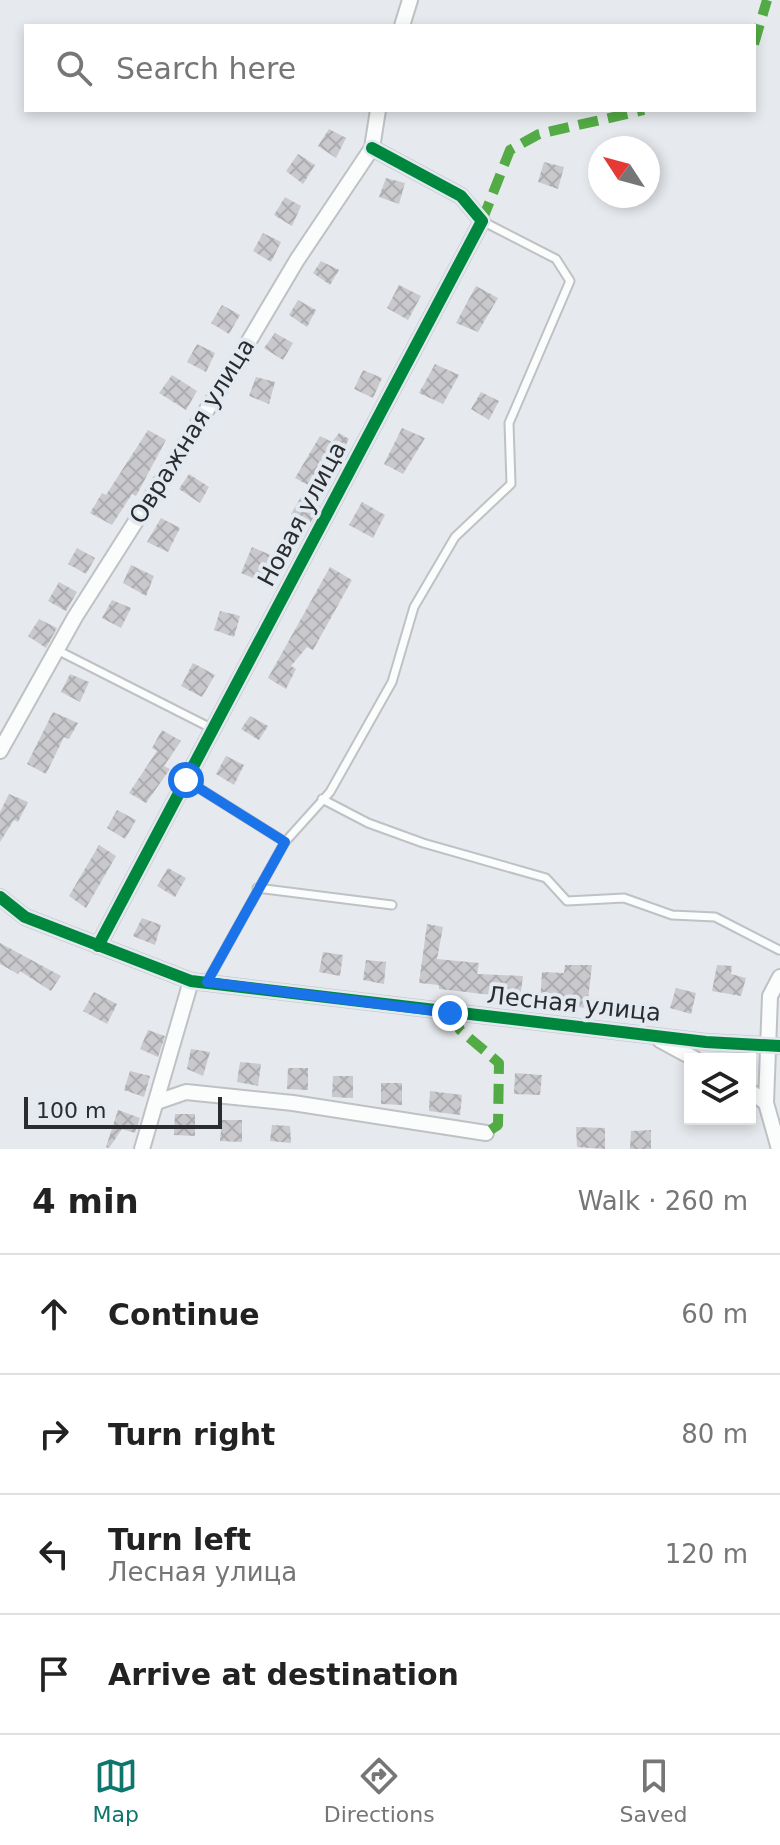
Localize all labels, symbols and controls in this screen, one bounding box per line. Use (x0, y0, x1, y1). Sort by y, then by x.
search box (24, 24, 756, 112)
icon: search (52, 46, 96, 90)
text: Search here (116, 51, 296, 86)
north arrow (588, 136, 660, 208)
street label: Овражная улица (124, 333, 260, 529)
street label: Новая улица (252, 437, 352, 591)
route start (168, 762, 204, 798)
street label: Лесная улица (486, 981, 662, 1027)
route end (432, 995, 468, 1031)
map controls (684, 1053, 756, 1125)
button: layers (684, 1053, 756, 1125)
scale bar (24, 1093, 222, 1129)
text: 100 m (36, 1098, 106, 1123)
text: 4 min (32, 1181, 139, 1221)
text: Walk · 260 m (578, 1186, 748, 1216)
icon: ahead (32, 1292, 76, 1336)
text: Continue (108, 1297, 260, 1332)
text: 60 m (681, 1299, 748, 1329)
icon: right (32, 1412, 76, 1456)
text: Turn right (108, 1417, 275, 1452)
text: 80 m (681, 1419, 748, 1449)
text: Turn left (108, 1522, 251, 1557)
icon: left (32, 1532, 76, 1576)
text: 120 m (665, 1539, 748, 1569)
text: Лесная улица (108, 1557, 297, 1587)
icon: arrive (32, 1652, 76, 1696)
text: Arrive at destination (108, 1657, 459, 1692)
tab: Map (92, 1754, 139, 1827)
tab: Directions (324, 1754, 435, 1827)
tab: Saved (620, 1754, 688, 1827)

